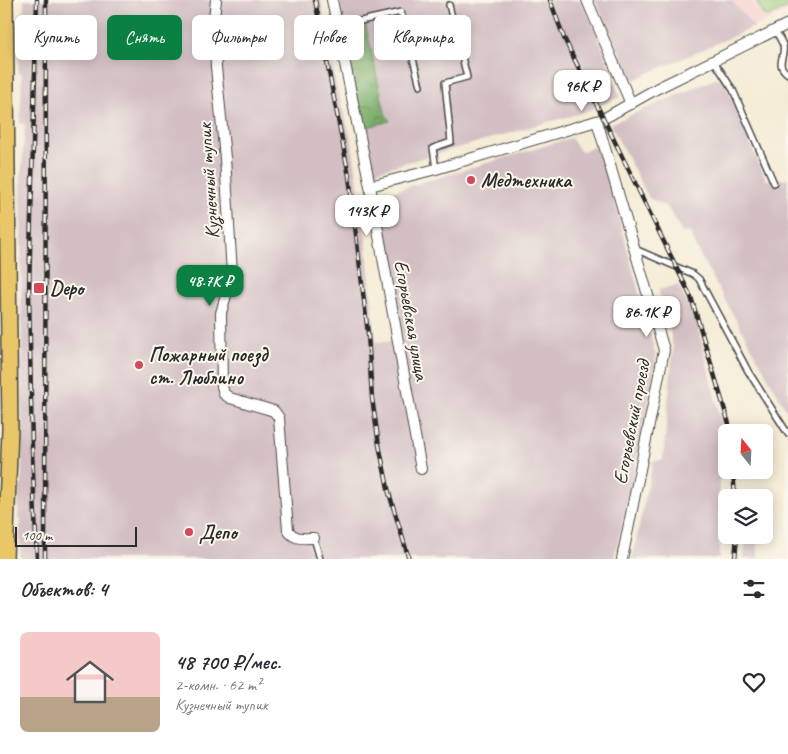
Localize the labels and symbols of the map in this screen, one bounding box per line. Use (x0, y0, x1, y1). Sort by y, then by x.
pin: 96K ₽ (547, 70, 617, 112)
street label: Кузнечный тупик (192, 120, 226, 240)
place label: Медтехника (481, 168, 573, 193)
marker: Медтехника (465, 174, 477, 186)
pin: 143K ₽ (326, 194, 408, 237)
street label: Егорьевская улица (389, 258, 435, 383)
pin: 48.7K ₽ (164, 264, 256, 307)
place label: Depo (50, 276, 85, 301)
marker: Depo (32, 281, 46, 295)
pin: 86.1K ₽ (601, 296, 693, 338)
place label: Пожарный поезд ст. Люблино (149, 342, 269, 390)
street label: Егорьевский проезд (607, 356, 656, 486)
marker: Пожарный поезд ст. Люблино (133, 359, 145, 371)
north arrow (718, 424, 772, 479)
place label: Депо (199, 520, 239, 545)
scale bar (15, 524, 138, 547)
marker: Депо (183, 526, 195, 538)

